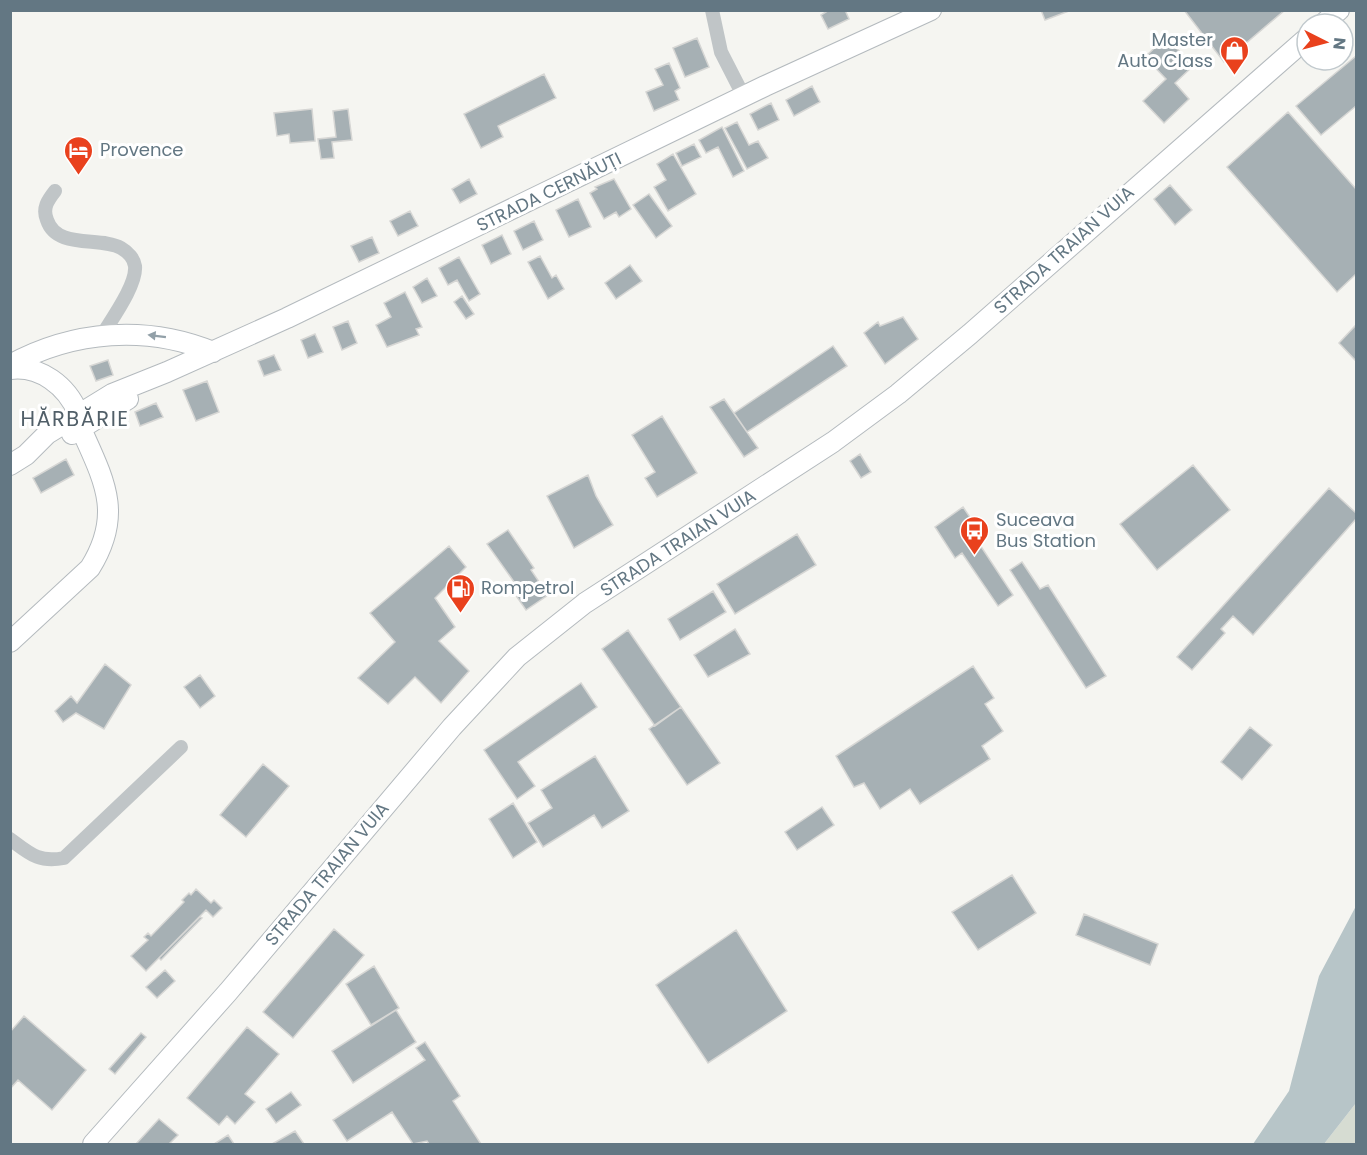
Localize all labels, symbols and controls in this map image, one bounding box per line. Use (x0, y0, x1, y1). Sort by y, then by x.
north arrow (1295, 12, 1355, 72)
place label: Master Auto Class (1117, 27, 1213, 73)
shop icon: Master Auto Class (1218, 34, 1250, 76)
text: N (1327, 36, 1351, 51)
hotel icon: Provence (63, 134, 95, 176)
place label: Provence (100, 137, 184, 162)
street label: STRADA CERNĂUȚI (472, 146, 625, 237)
street label: STRADA TRAIAN VUIA (988, 180, 1139, 319)
one-way arrow (148, 331, 167, 340)
district label: HĂRBĂRIE (20, 404, 130, 433)
street label: STRADA TRAIAN VUIA (595, 483, 760, 602)
place label: Suceava Bus Station (996, 507, 1096, 553)
bus stop icon: Suceava Bus Station (959, 514, 991, 556)
fuel station icon: Rompetrol (444, 572, 476, 614)
place label: Rompetrol (481, 575, 575, 600)
street label: STRADA TRAIAN VUIA (259, 796, 394, 951)

